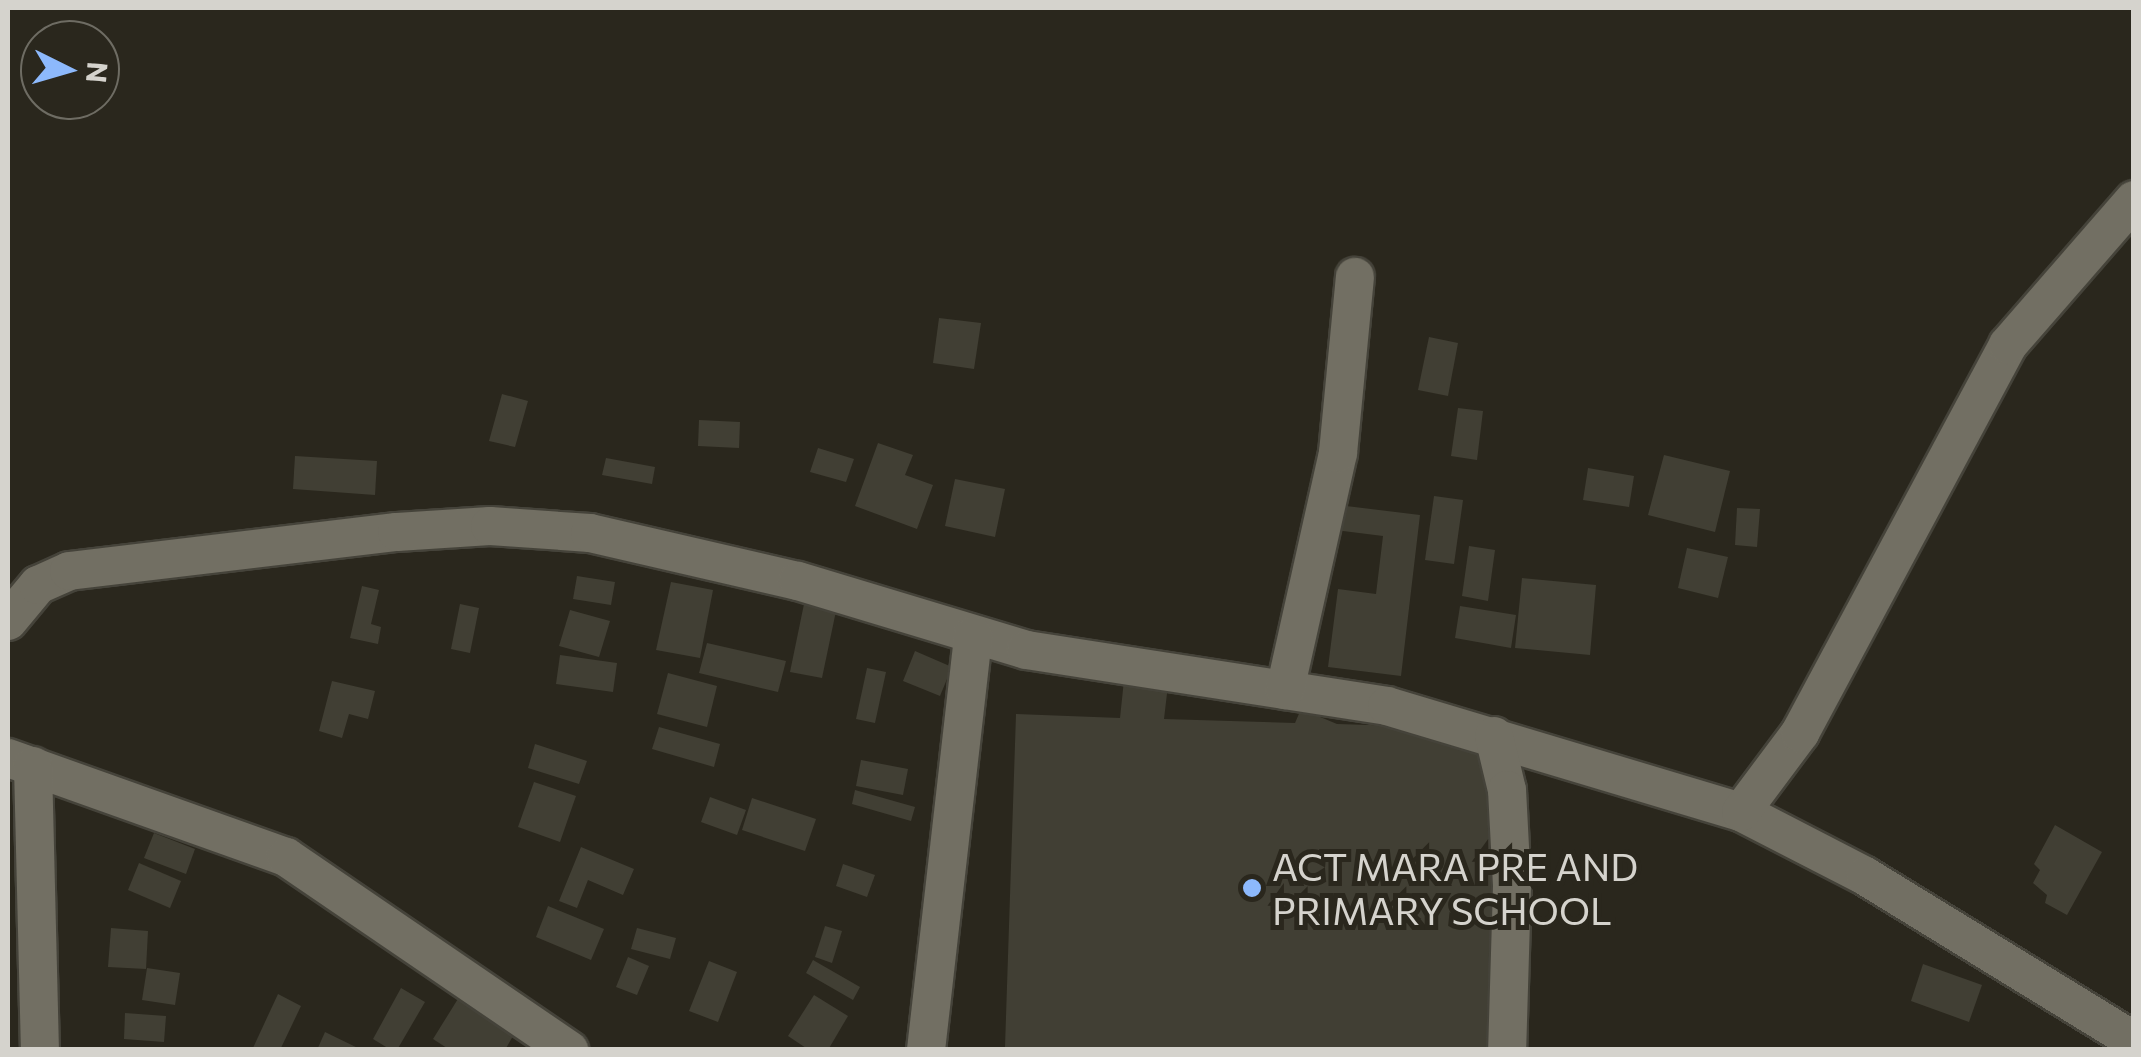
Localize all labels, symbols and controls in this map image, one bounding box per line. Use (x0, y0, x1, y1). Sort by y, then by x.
north arrow (20, 20, 120, 120)
text: N (80, 60, 116, 84)
place label: ACT MARA PRE AND PRIMARY SCHOOL (1272, 843, 1638, 932)
marker: ACT MARA PRE AND PRIMARY SCHOOL (1241, 877, 1263, 899)

